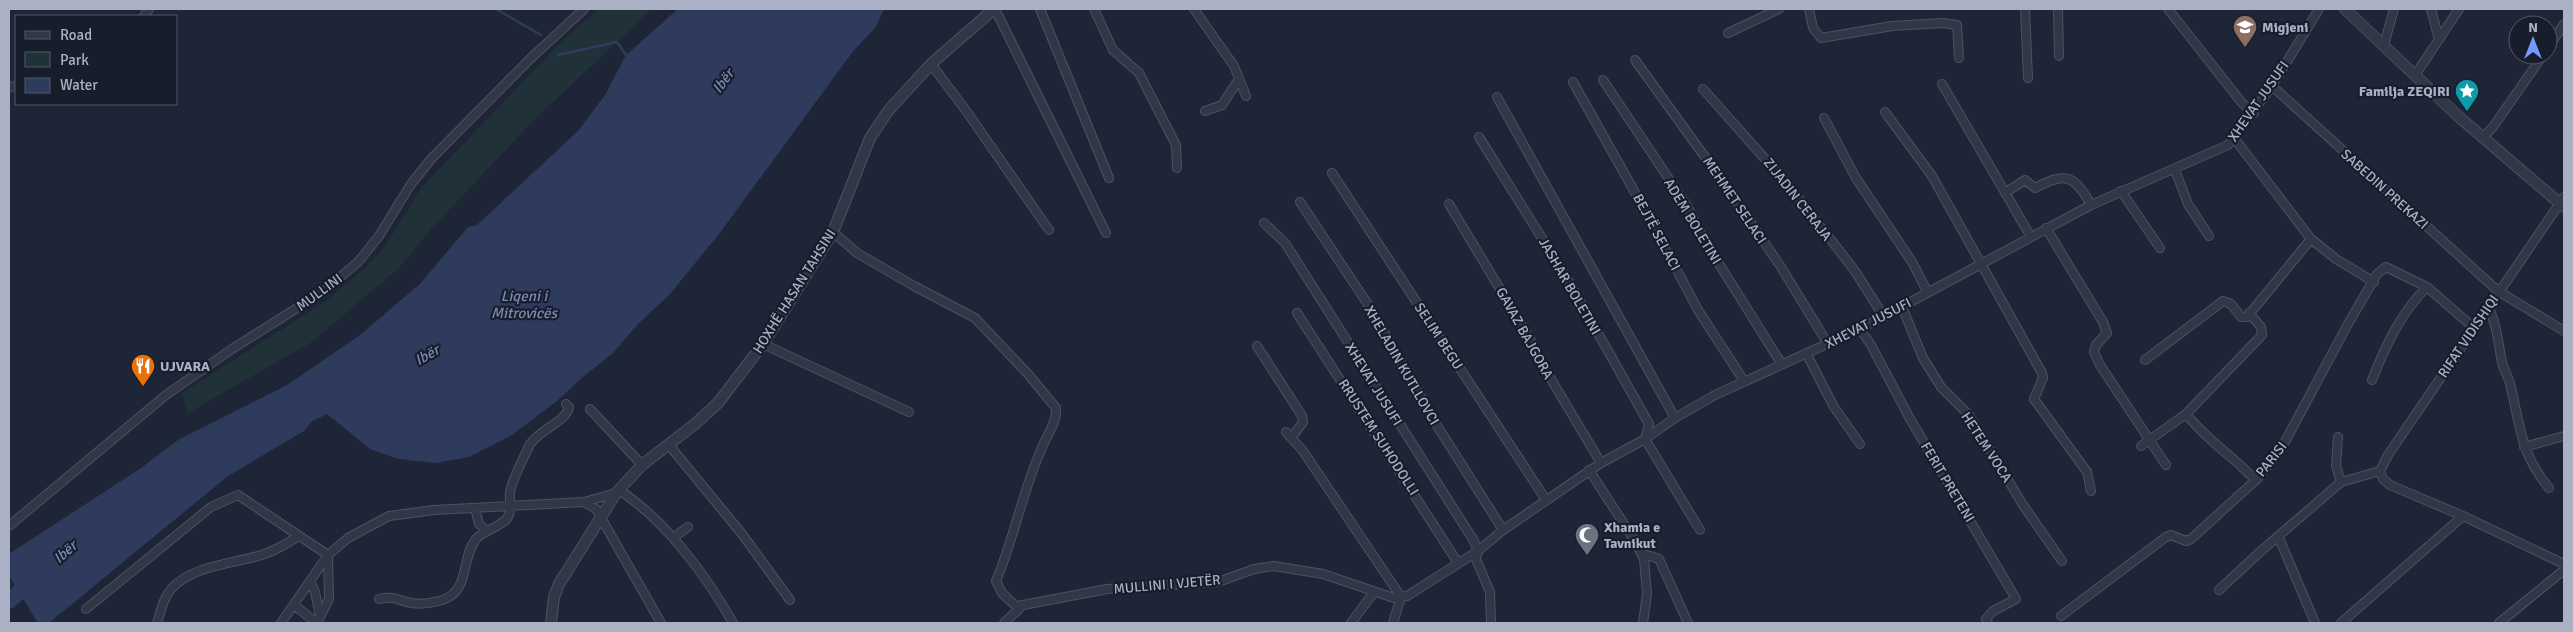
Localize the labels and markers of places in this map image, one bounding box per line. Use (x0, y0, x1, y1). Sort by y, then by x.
school or university icon: Migjeni (2232, 14, 2258, 48)
place label: Migjeni (2262, 19, 2308, 36)
place icon: Familja ZEQIRI (2454, 78, 2480, 112)
place label: Familja ZEQIRI (2359, 83, 2450, 100)
restaurant icon: UJVARA (130, 353, 156, 387)
place label: UJVARA (160, 358, 210, 375)
place label: Xhamia e Tavnikut (1604, 519, 1660, 552)
mosque icon: Xhamia e Tavnikut (1574, 522, 1600, 556)

